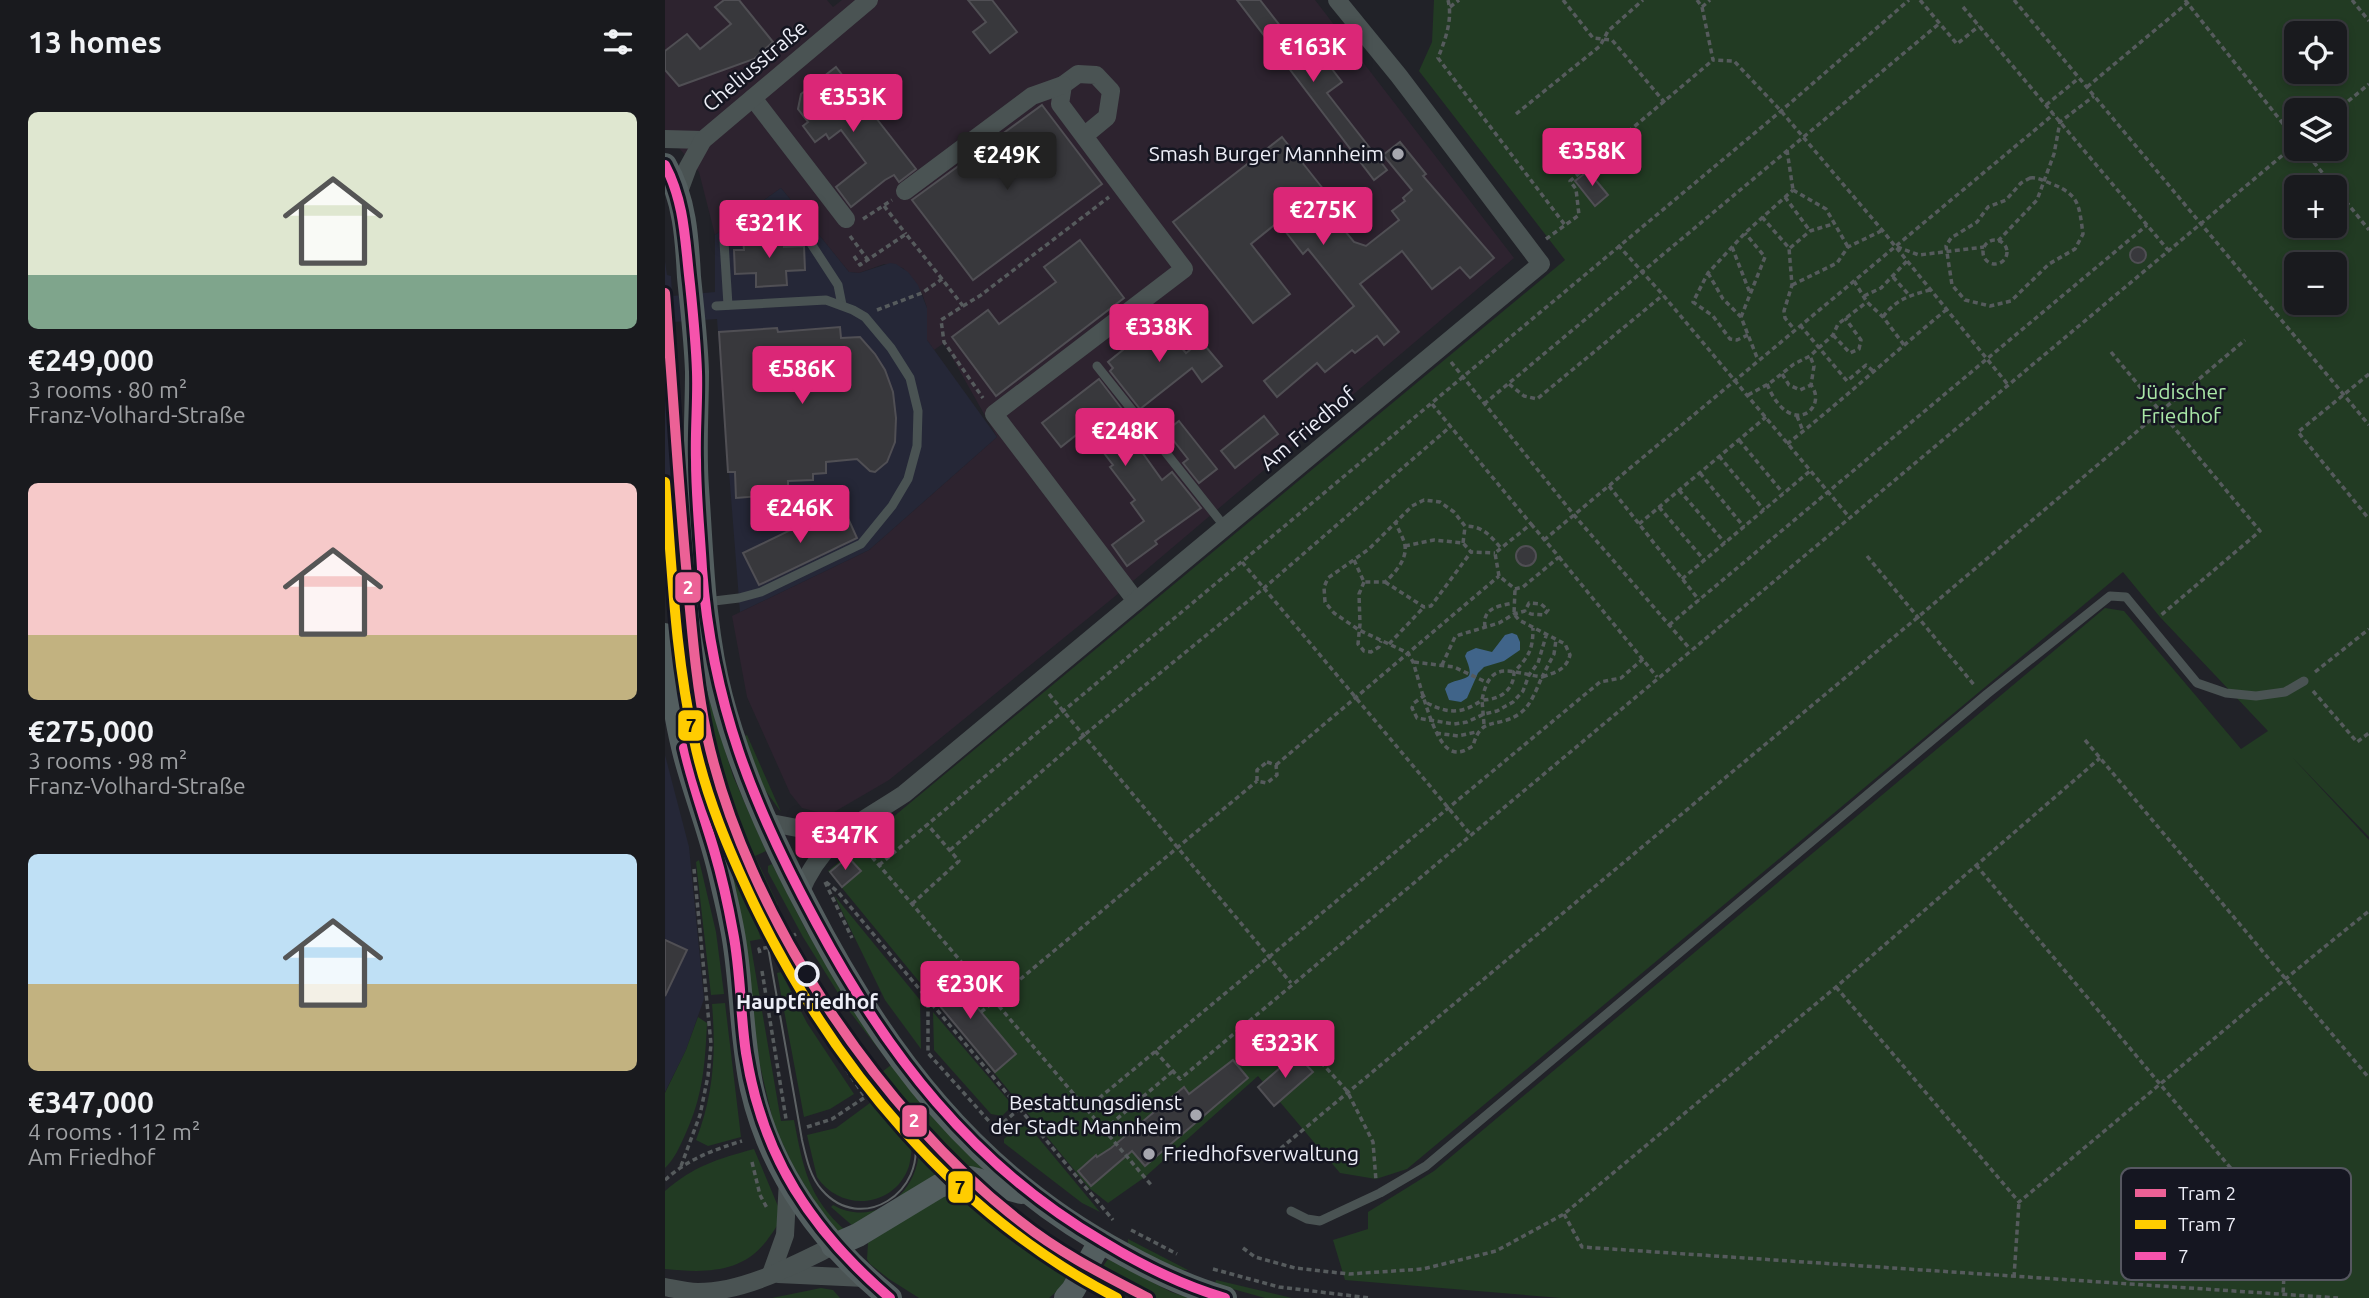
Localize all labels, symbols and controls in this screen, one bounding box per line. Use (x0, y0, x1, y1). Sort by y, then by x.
street label: Cheliusstraße (697, 15, 811, 116)
map controls (2284, 21, 2347, 315)
button: locate (2284, 21, 2347, 84)
icon: filters (599, 23, 637, 61)
pin: €163K (1264, 24, 1362, 84)
text: 13 homes (28, 25, 162, 59)
text: €163K (1279, 34, 1347, 59)
pin: €353K (804, 74, 902, 134)
text: €353K (819, 84, 887, 109)
button: layers (2284, 98, 2347, 161)
pin: €358K (1543, 128, 1641, 188)
pin: €249K (958, 132, 1056, 192)
text: €358K (1558, 138, 1626, 163)
place label: Smash Burger Mannheim (1149, 141, 1384, 165)
text: €249K (973, 142, 1041, 167)
marker: Smash Burger Mannheim (1390, 146, 1406, 162)
icon: home (270, 158, 396, 284)
button: + (2284, 175, 2347, 238)
pin: €275K (1274, 188, 1372, 247)
text: €275K (1289, 197, 1357, 222)
pin: €321K (720, 201, 818, 260)
text: €321K (735, 210, 803, 235)
button: − (2284, 252, 2347, 315)
pin: €338K (1110, 304, 1208, 364)
text: €338K (1125, 314, 1193, 339)
text: €249,000 (28, 343, 154, 377)
pin: €586K (753, 346, 851, 406)
text: €586K (768, 356, 836, 381)
text: 3 rooms · 80 m² (28, 377, 187, 402)
park label: Jüdischer Friedhof (2136, 379, 2226, 427)
street label: Am Friedhof (1255, 381, 1360, 475)
text: Franz-Volhard-Straße (28, 402, 246, 427)
pin: €248K (1076, 408, 1174, 468)
text: €248K (1091, 418, 1159, 443)
pin: €246K (751, 486, 849, 545)
text: €246K (766, 495, 834, 520)
icon: home (270, 529, 396, 655)
line badge: 2 (674, 571, 702, 604)
text: 2 (683, 576, 693, 598)
line badge: 7 (677, 709, 705, 742)
text: €275,000 (28, 714, 154, 748)
text: 7 (686, 714, 696, 736)
text: 3 rooms · 98 m² (28, 748, 187, 773)
text: Franz-Volhard-Straße (28, 773, 246, 798)
pin: €347K (796, 812, 894, 872)
text: €347K (811, 822, 879, 847)
icon: home (270, 900, 396, 1026)
marker: Hauptfriedhof (795, 962, 819, 986)
pin: €230K (921, 962, 1019, 1021)
text: €230K (936, 971, 1004, 996)
place label: Hauptfriedhof (736, 989, 878, 1013)
pin: €323K (1236, 1020, 1334, 1080)
text: €323K (1251, 1030, 1319, 1055)
text: €347,000 (28, 1085, 154, 1119)
place label: Bestattungsdienst der Stadt Mannheim (990, 1090, 1182, 1138)
line badge: 2 (901, 1104, 928, 1138)
marker: Bestattungsdienst der Stadt Mannheim (1188, 1107, 1204, 1123)
text: 2 (909, 1109, 919, 1131)
text: 4 rooms · 112 m² (28, 1119, 200, 1144)
place label: Friedhofsverwaltung (1163, 1141, 1359, 1165)
text: Am Friedhof (28, 1144, 156, 1169)
marker: Friedhofsverwaltung (1141, 1146, 1157, 1162)
legend (2121, 1168, 2351, 1280)
line badge: 7 (947, 1170, 974, 1204)
text: 7 (955, 1176, 965, 1198)
text: Tram 2 (2178, 1182, 2236, 1204)
text: Tram 7 (2178, 1213, 2236, 1235)
text: 7 (2178, 1245, 2189, 1267)

